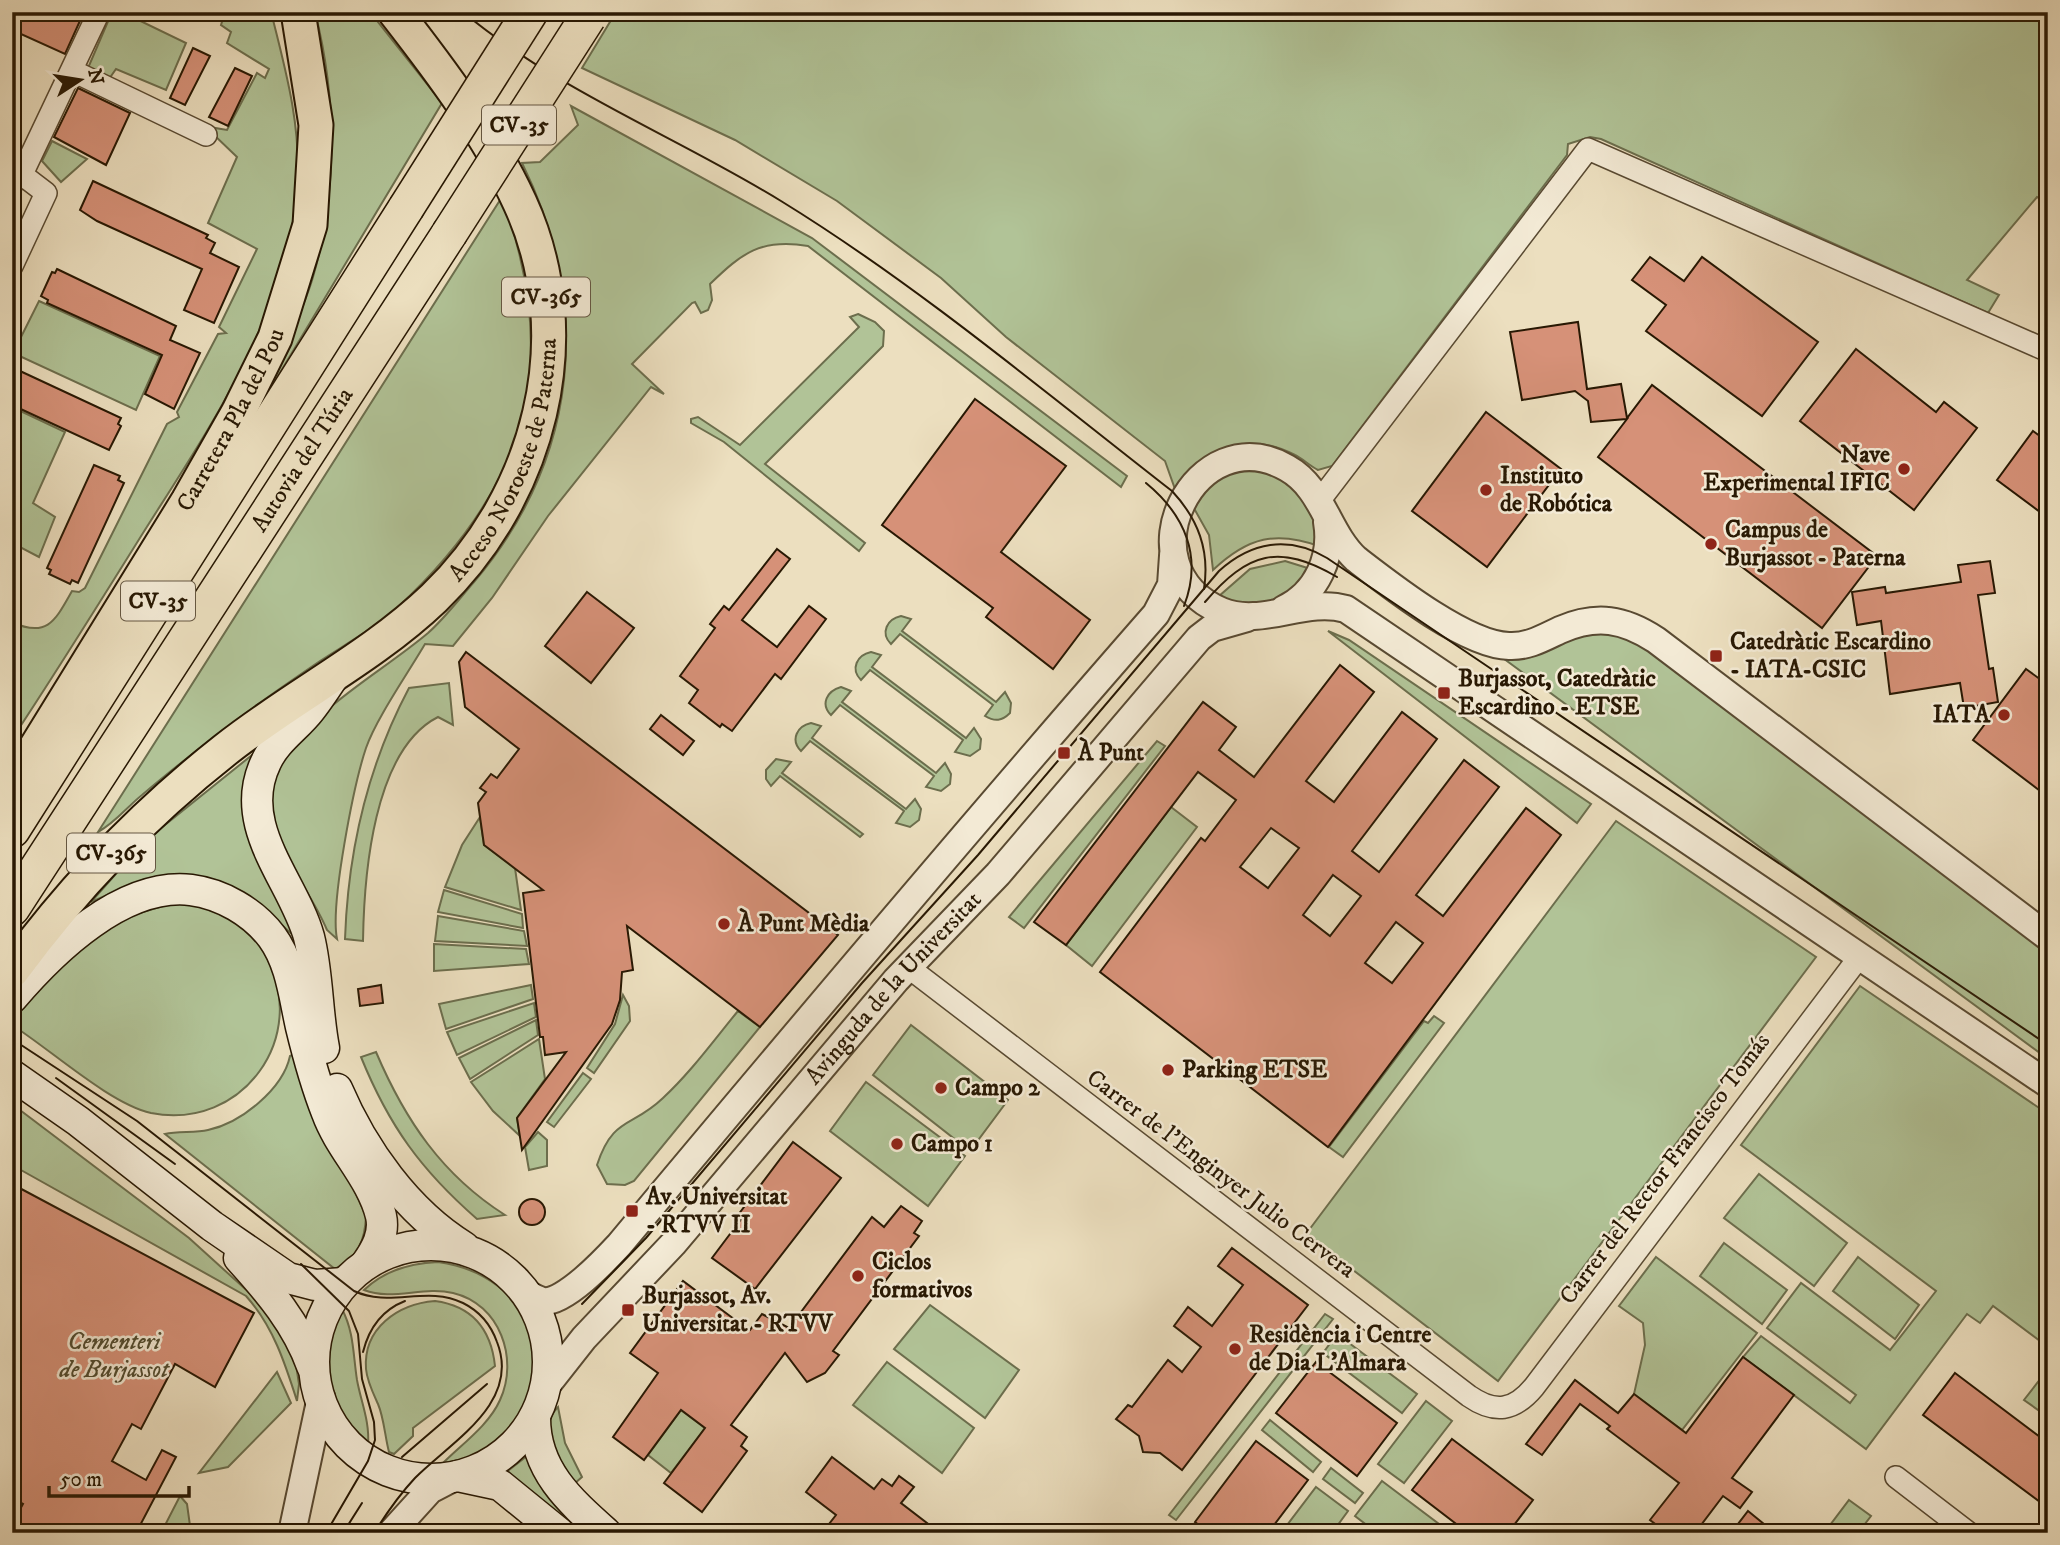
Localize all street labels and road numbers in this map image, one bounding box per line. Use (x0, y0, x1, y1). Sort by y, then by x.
road number: CV-35 (482, 106, 556, 144)
road number: CV-365 (502, 278, 590, 316)
street label: Carretera Pla del Pou (170, 325, 292, 517)
street label: Acceso Noroeste de Paterna (442, 337, 564, 588)
street label: Autovia del Túria (245, 381, 361, 538)
road number: CV-35 (121, 582, 195, 621)
road number: CV-365 (67, 834, 155, 873)
street label: Avinguda de la Universitat (799, 885, 988, 1091)
street label: Carrer del Rector Francisco Tomás (1553, 1027, 1777, 1311)
street label: Carrer de l'Enginyer Julio Cervera (1080, 1063, 1362, 1286)

